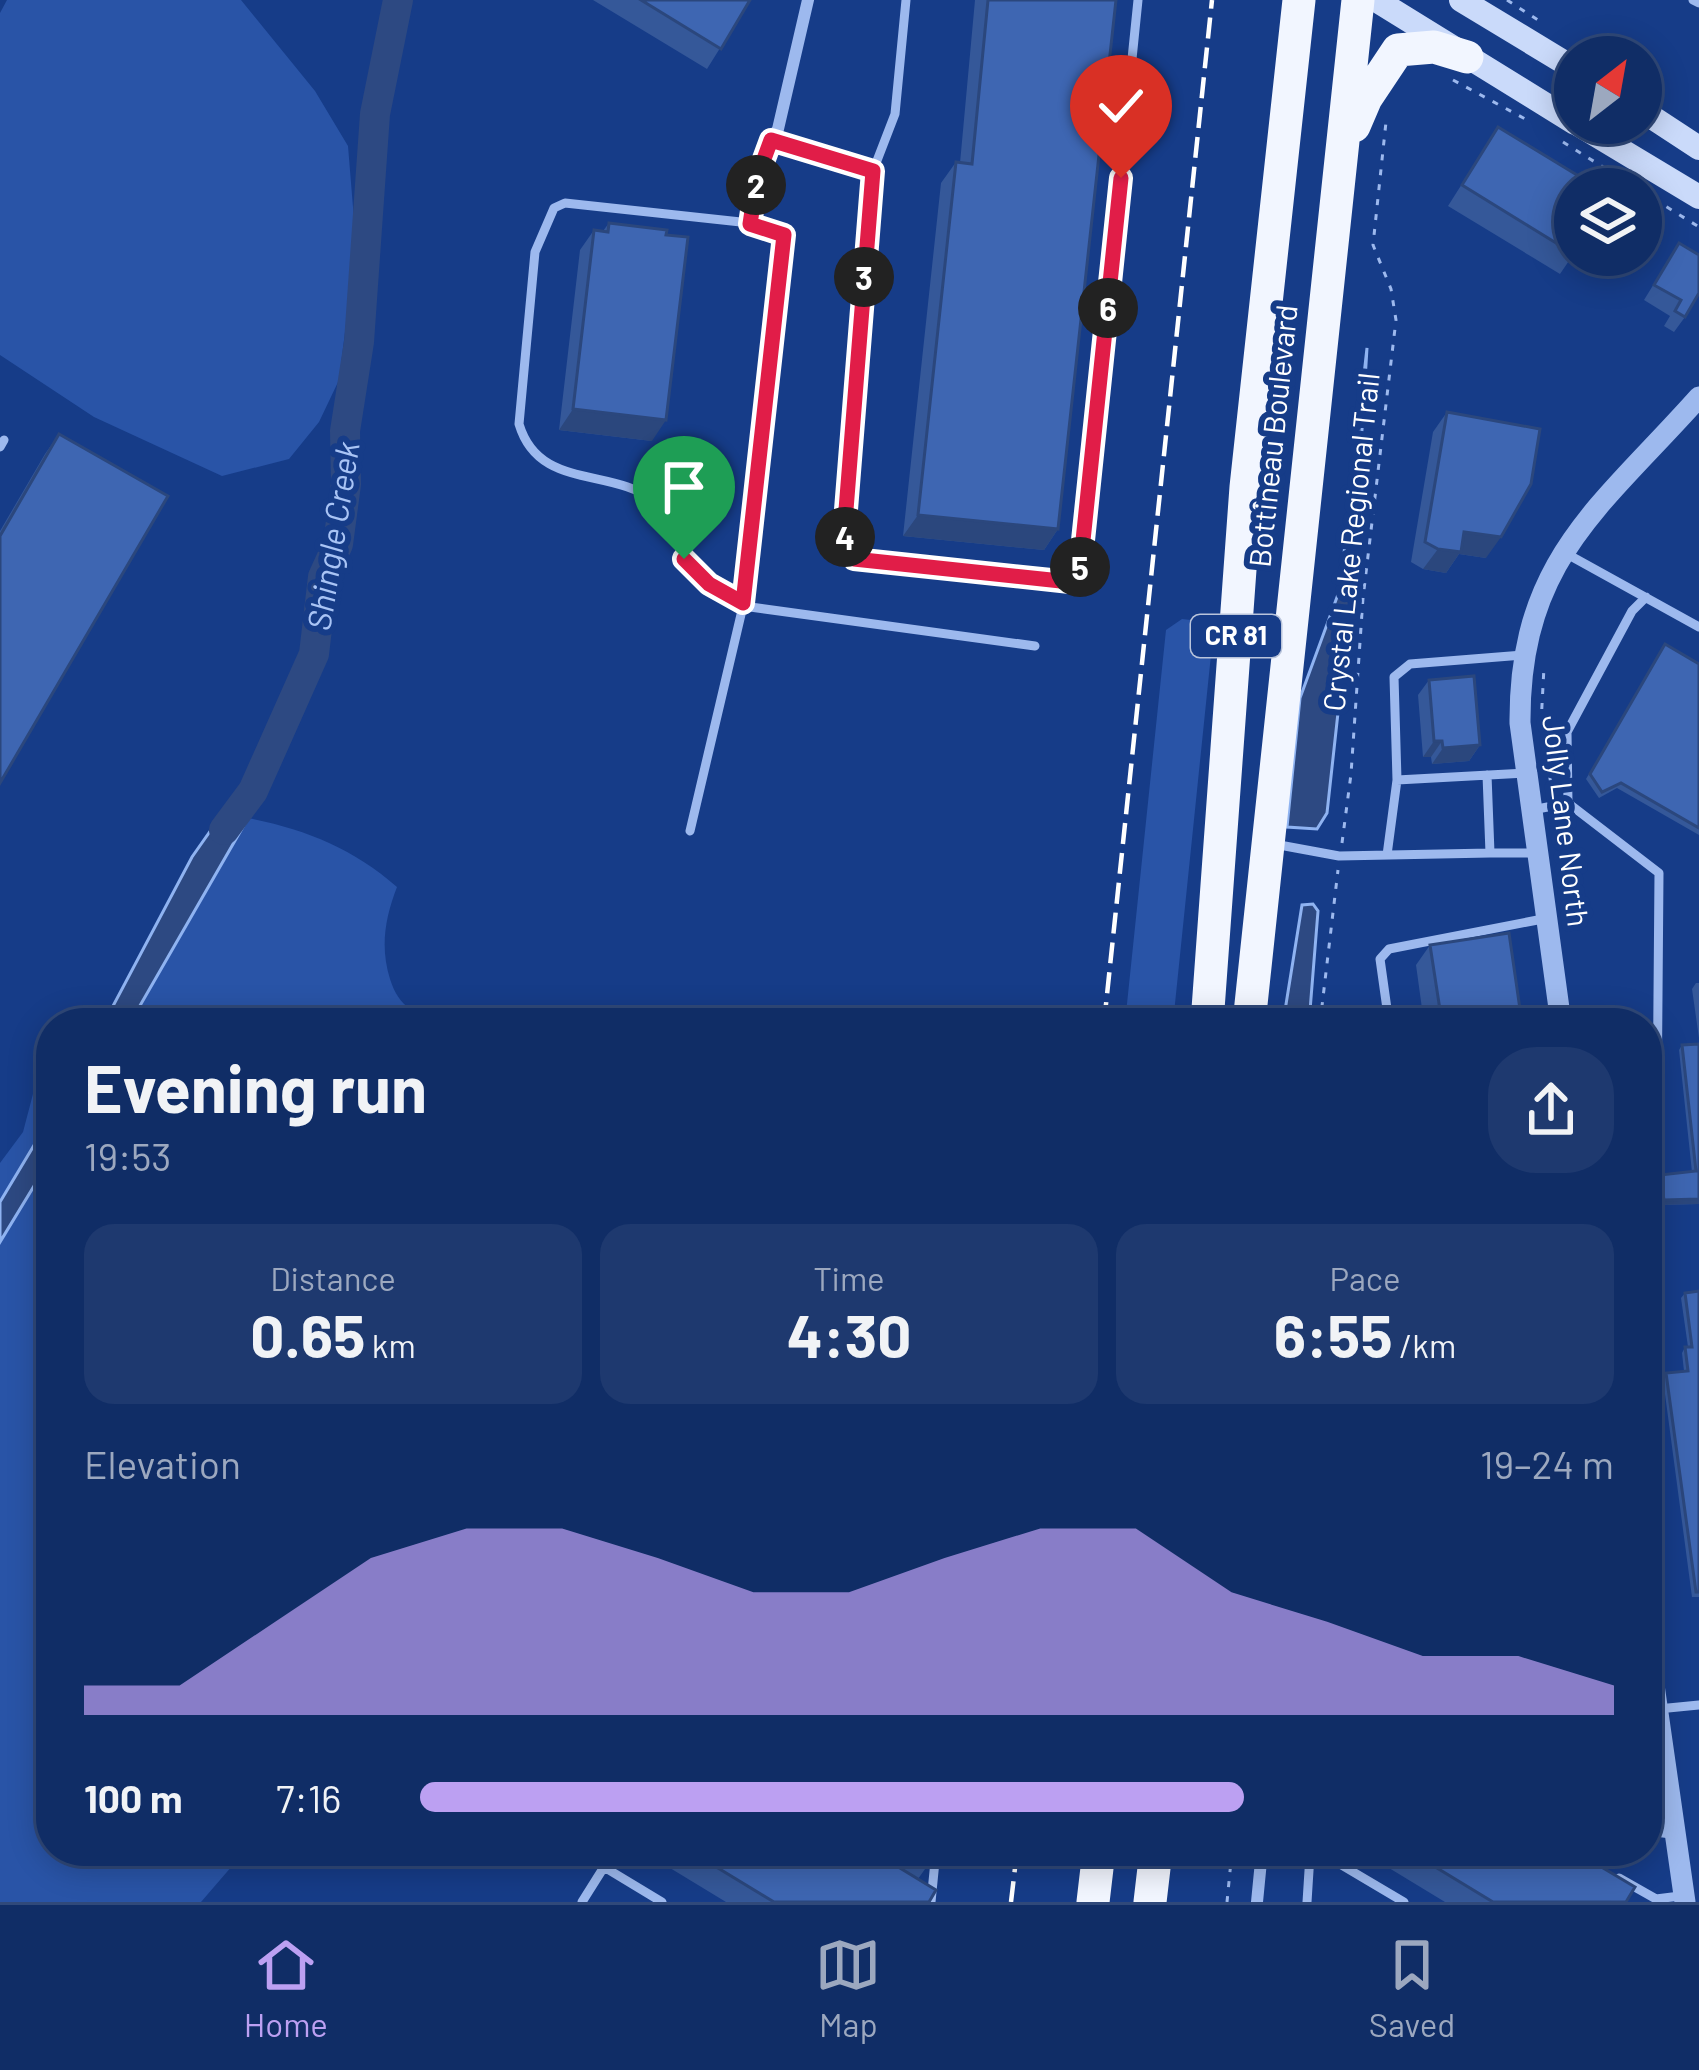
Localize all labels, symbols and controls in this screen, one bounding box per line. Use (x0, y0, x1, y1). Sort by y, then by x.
north arrow (1554, 36, 1662, 144)
map controls (1554, 36, 1662, 276)
pin (1070, 55, 1172, 178)
icon: check (1088, 73, 1154, 139)
pin: 2 (726, 155, 786, 215)
text: 2 (747, 165, 765, 205)
button: layers (1554, 168, 1662, 276)
pin: 3 (834, 247, 894, 307)
text: 3 (855, 257, 873, 297)
pin: 6 (1078, 278, 1138, 338)
text: 6 (1099, 288, 1117, 328)
street label: Bottineau Boulevard (1240, 303, 1304, 569)
street label: Crystal Lake Regional Trail (1314, 371, 1386, 713)
pin (633, 436, 735, 559)
water label: Shingle Creek (297, 439, 367, 633)
icon: arrive (651, 454, 717, 520)
pin: 4 (815, 507, 875, 567)
text: 4 (835, 517, 855, 557)
pin: 5 (1050, 537, 1110, 597)
text: 5 (1071, 547, 1089, 587)
road number: CR 81 (1191, 615, 1281, 657)
street label: Jolly Lane North (1536, 713, 1598, 928)
text: Evening run (84, 1047, 427, 1126)
button: share (1488, 1047, 1614, 1173)
text: 19:53 (84, 1132, 171, 1179)
text: Distance (270, 1258, 396, 1298)
text: Time (813, 1258, 885, 1298)
text: Pace (1330, 1258, 1400, 1298)
text: 0.65 (250, 1298, 365, 1370)
text: 4:30 (787, 1298, 911, 1370)
text: 6:55 (1274, 1298, 1393, 1370)
text: km (365, 1325, 416, 1365)
text: /km (1393, 1325, 1456, 1365)
text: Elevation (84, 1440, 241, 1487)
text: 19–24 m (1480, 1440, 1614, 1487)
text: 100 m (84, 1774, 183, 1821)
text: 7:16 (276, 1774, 341, 1821)
tab: Home (244, 1932, 328, 2044)
tab: Map (815, 1932, 881, 2044)
tab: Saved (1369, 1932, 1455, 2044)

